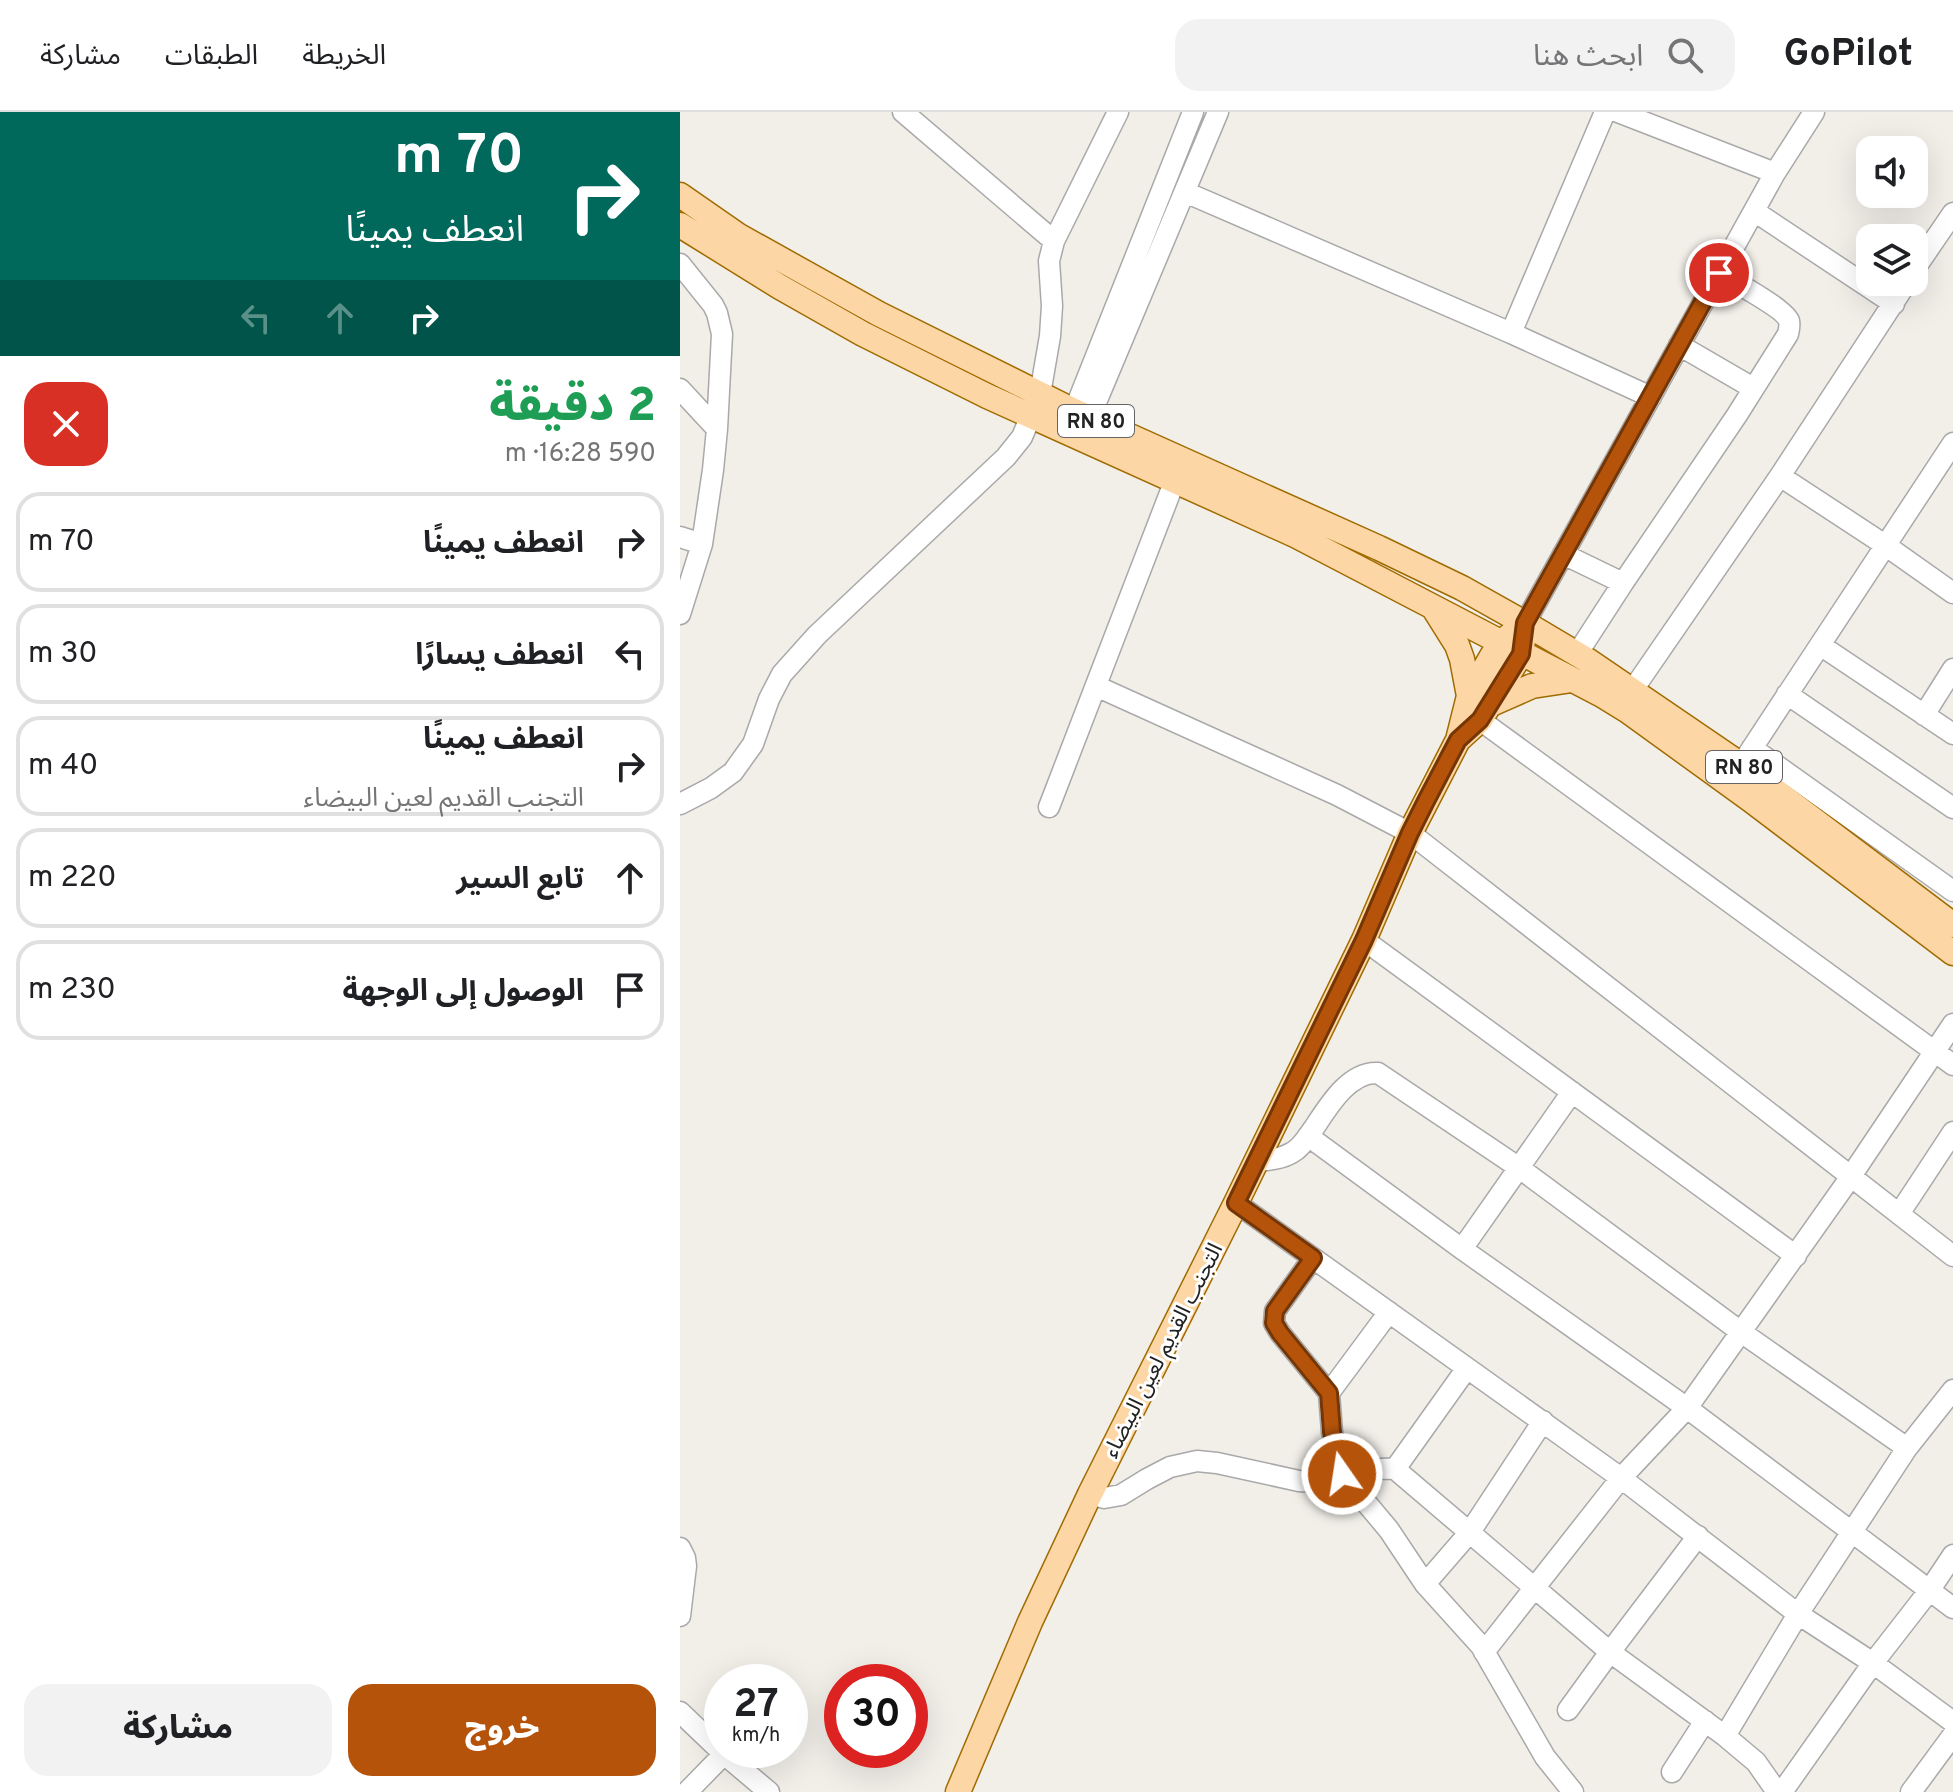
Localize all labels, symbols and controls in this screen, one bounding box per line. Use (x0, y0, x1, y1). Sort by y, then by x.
search box (1175, 19, 1735, 91)
text: GoPilot (1783, 31, 1913, 80)
icon: search (1663, 33, 1707, 77)
text: مشاركة (40, 39, 121, 75)
text: الطبقات (165, 39, 258, 75)
text: الخريطة (302, 39, 386, 75)
text: ابحث هنا (1533, 39, 1643, 76)
text: 70 m (394, 123, 524, 193)
map controls (1856, 136, 1928, 296)
button: sound (1856, 136, 1928, 208)
icon: right (552, 144, 656, 248)
text: انعطف يمينًا (346, 209, 524, 255)
button: layers (1856, 224, 1928, 296)
pin (1685, 239, 1753, 307)
icon: arrive (1697, 251, 1741, 295)
icon: left (234, 296, 278, 340)
icon: ahead (318, 296, 362, 340)
icon: right (402, 296, 446, 340)
text: 2 دقيقة (489, 378, 656, 438)
button: close (24, 382, 108, 466)
road number: RN 80 (1058, 405, 1134, 437)
text: 590 m · 16:28 (505, 438, 656, 471)
icon: right (608, 520, 652, 564)
text: 70 m (28, 524, 95, 561)
text: انعطف يمينًا (423, 526, 584, 563)
icon: left (608, 632, 652, 676)
text: 30 m (28, 636, 98, 673)
text: انعطف يسارًا (415, 638, 584, 675)
text: انعطف يمينًا (423, 722, 584, 759)
icon: right (608, 744, 652, 788)
text: 40 m (28, 748, 98, 785)
road number: RN 80 (1706, 751, 1782, 783)
text: التجنب القديم لعين البيضاء (304, 783, 584, 816)
icon: ahead (608, 856, 652, 900)
text: 220 m (28, 860, 116, 897)
text: تابع السير (456, 862, 584, 899)
icon: arrive (608, 968, 652, 1012)
text: 230 m (28, 972, 116, 1009)
text: الوصول إلى الوجهة (342, 974, 584, 1011)
street label: التجنب القديم لعين البيضاء (1098, 1239, 1231, 1463)
position arrow (1300, 1432, 1384, 1516)
speed limit sign: 30 (824, 1664, 928, 1768)
text: 27 (733, 1681, 779, 1731)
button: مشاركة (24, 1684, 332, 1776)
button: خروج (348, 1684, 656, 1776)
text: km/h (732, 1723, 780, 1749)

